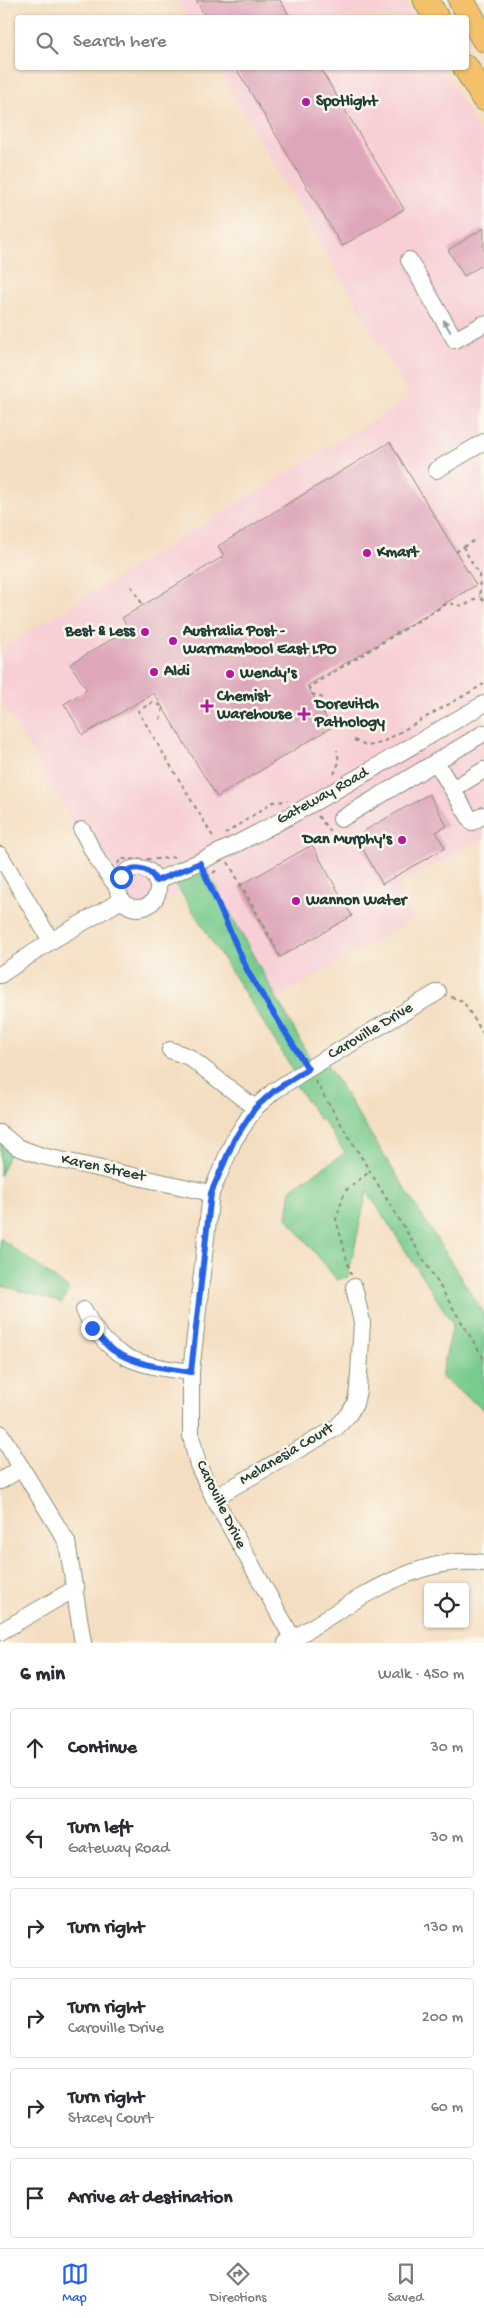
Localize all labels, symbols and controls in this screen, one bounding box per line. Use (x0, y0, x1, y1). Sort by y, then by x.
search box (15, 15, 469, 70)
icon: search (33, 29, 61, 57)
text: Search here (73, 31, 167, 54)
place label: Spotlight (316, 93, 379, 112)
marker: Spotlight (300, 96, 312, 108)
one-way arrow (443, 319, 452, 332)
place label: Kmart (376, 544, 420, 563)
marker: Kmart (361, 547, 373, 559)
place label: Best & Less (64, 623, 136, 642)
place label: Australia Post - Warrnambool East LPO (182, 623, 337, 660)
marker: Best & Less (139, 626, 151, 638)
marker: Australia Post - Warrnambool East LPO (167, 635, 179, 647)
place label: Aldi (163, 663, 190, 682)
place label: Wendy's (239, 665, 298, 684)
marker: Aldi (148, 666, 160, 678)
marker: Wendy's (224, 668, 236, 680)
place label: Chemist Warehouse (216, 688, 293, 725)
place label: Dorevitch Pathology (313, 696, 385, 733)
marker: Chemist Warehouse (201, 700, 213, 712)
marker: Dorevitch Pathology (297, 707, 311, 721)
street label: Gateway Road (274, 763, 373, 830)
place label: Dan Murphy's (301, 831, 393, 850)
marker: Dan Murphy's (396, 834, 408, 846)
route start (110, 866, 133, 889)
place label: Wannon Water (305, 892, 409, 911)
marker: Wannon Water (290, 895, 302, 907)
street label: Caroville Drive (325, 999, 418, 1065)
street label: Karen Street (59, 1151, 148, 1188)
route end (81, 1317, 104, 1340)
street label: Melanesia Court (237, 1419, 339, 1491)
street label: Caroville Drive (190, 1458, 250, 1553)
map controls (424, 1583, 469, 1628)
button: locate (424, 1583, 469, 1628)
text: 6 min (20, 1663, 65, 1688)
text: Walk · 450 m (378, 1666, 464, 1685)
icon: ahead (21, 1734, 49, 1762)
text: Continue (68, 1737, 137, 1760)
text: 30 m (430, 1739, 463, 1758)
text: Turn left (68, 1817, 132, 1840)
icon: left (21, 1824, 49, 1852)
text: 30 m (430, 1829, 463, 1848)
text: Gateway Road (68, 1840, 170, 1859)
icon: right (21, 1914, 49, 1942)
text: Turn right (68, 1917, 144, 1940)
text: 130 m (424, 1919, 463, 1938)
text: Turn right (68, 1997, 144, 2020)
icon: right (21, 2004, 49, 2032)
text: 200 m (422, 2009, 463, 2028)
text: Caroville Drive (68, 2020, 164, 2039)
text: Turn right (68, 2087, 144, 2110)
icon: right (21, 2094, 49, 2122)
text: 60 m (431, 2099, 463, 2118)
text: Stacey Court (68, 2110, 153, 2129)
icon: arrive (21, 2184, 49, 2212)
text: Arrive at destination (68, 2187, 232, 2210)
tab: Map (61, 2260, 89, 2307)
tab: Directions (210, 2260, 267, 2307)
tab: Saved (388, 2260, 423, 2307)

